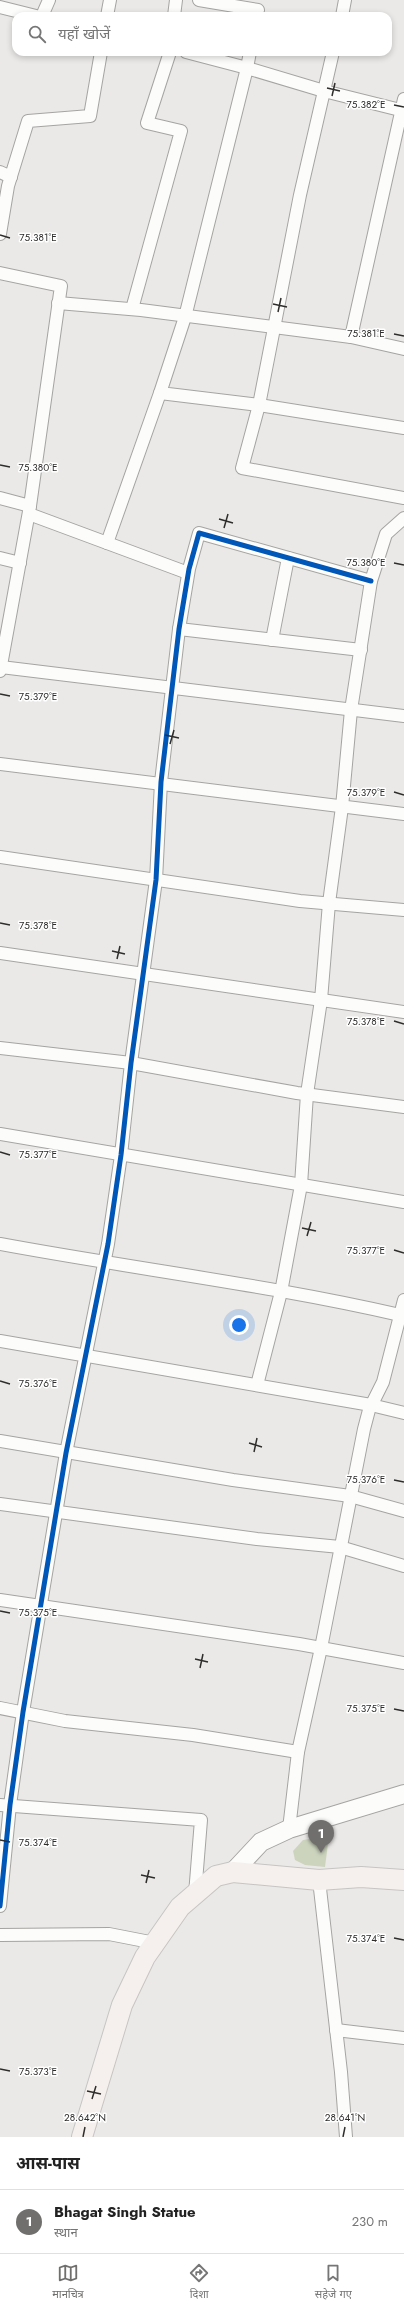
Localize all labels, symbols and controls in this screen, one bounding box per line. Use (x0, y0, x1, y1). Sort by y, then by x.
search box (12, 12, 392, 56)
icon: search (26, 23, 48, 45)
text: यहाँ खोजें (58, 23, 110, 45)
text: 75.382°E (347, 97, 385, 112)
text: 75.381°E (19, 230, 57, 245)
text: 75.381°E (347, 326, 385, 341)
text: 75.380°E (18, 460, 58, 475)
text: 75.380°E (346, 555, 386, 570)
text: 75.379°E (19, 689, 57, 704)
text: 75.379°E (347, 785, 385, 800)
text: 75.378°E (19, 918, 57, 933)
text: 75.378°E (347, 1014, 385, 1029)
text: 75.377°E (19, 1147, 57, 1162)
text: 75.377°E (347, 1243, 385, 1258)
your location (229, 1315, 249, 1335)
text: 75.376°E (19, 1376, 57, 1391)
text: 75.376°E (347, 1472, 385, 1487)
text: 75.375°E (19, 1605, 57, 1620)
text: 75.375°E (347, 1701, 385, 1716)
pin: 1 (308, 1820, 334, 1853)
text: 75.374°E (19, 1835, 57, 1850)
text: 75.374°E (347, 1931, 385, 1946)
text: 75.373°E (19, 2064, 57, 2079)
text: 28.642°N (64, 2110, 106, 2125)
text: 28.641°N (325, 2110, 365, 2125)
text: आस-पास (16, 2151, 80, 2175)
text: Bhagat Singh Statue (54, 2201, 196, 2223)
text: 1 (26, 2212, 32, 2231)
text: 230 m (352, 2212, 388, 2231)
text: स्थान (54, 2223, 78, 2242)
tab: मानचित्र (52, 2262, 84, 2302)
tab: दिशा (188, 2262, 210, 2302)
tab: सहेजे गए (315, 2262, 352, 2302)

